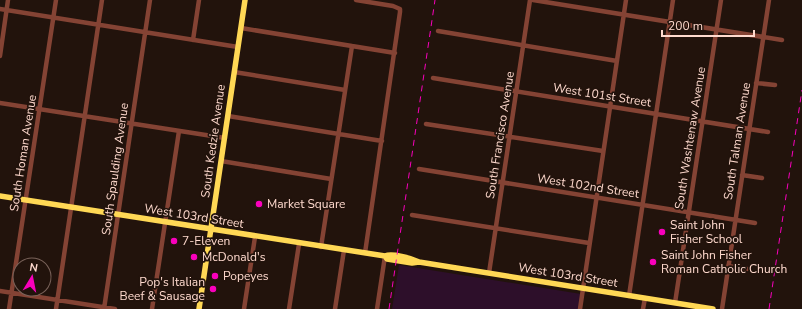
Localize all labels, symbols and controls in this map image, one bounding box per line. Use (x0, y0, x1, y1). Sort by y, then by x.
scale bar (662, 12, 754, 38)
text: 200 m (668, 18, 703, 34)
street label: South Washtenaw Avenue (671, 66, 709, 210)
street label: South Francisco Avenue (482, 70, 518, 200)
street label: West 101st Street (552, 79, 653, 111)
street label: South Talman Avenue (720, 81, 754, 201)
street label: South Kedzie Avenue (197, 83, 229, 199)
street label: South Homan Avenue (6, 93, 40, 213)
street label: South Spaulding Avenue (98, 102, 132, 236)
street label: West 102nd Street (536, 170, 641, 202)
place label: Market Square (267, 196, 346, 212)
marker: Market Square (254, 199, 264, 209)
street label: West 103rd Street (143, 200, 246, 232)
place label: Saint John Fisher School (670, 217, 743, 247)
marker: Saint John Fisher School (657, 227, 667, 237)
place label: 7-Eleven (182, 233, 230, 249)
marker: 7-Eleven (169, 236, 179, 246)
place label: Saint John Fisher Roman Catholic Church (661, 247, 787, 277)
place label: McDonald's (202, 249, 266, 265)
marker: McDonald's (189, 252, 199, 262)
north arrow (12, 257, 52, 297)
marker: Saint John Fisher Roman Catholic Church (648, 257, 658, 267)
street label: West 103rd Street (517, 259, 620, 291)
text: N (28, 260, 39, 276)
place label: Popeyes (223, 268, 269, 284)
marker: Popeyes (210, 271, 220, 281)
place label: Pop's Italian Beef & Sausage (120, 274, 205, 304)
marker: Pop's Italian Beef & Sausage (208, 284, 218, 294)

